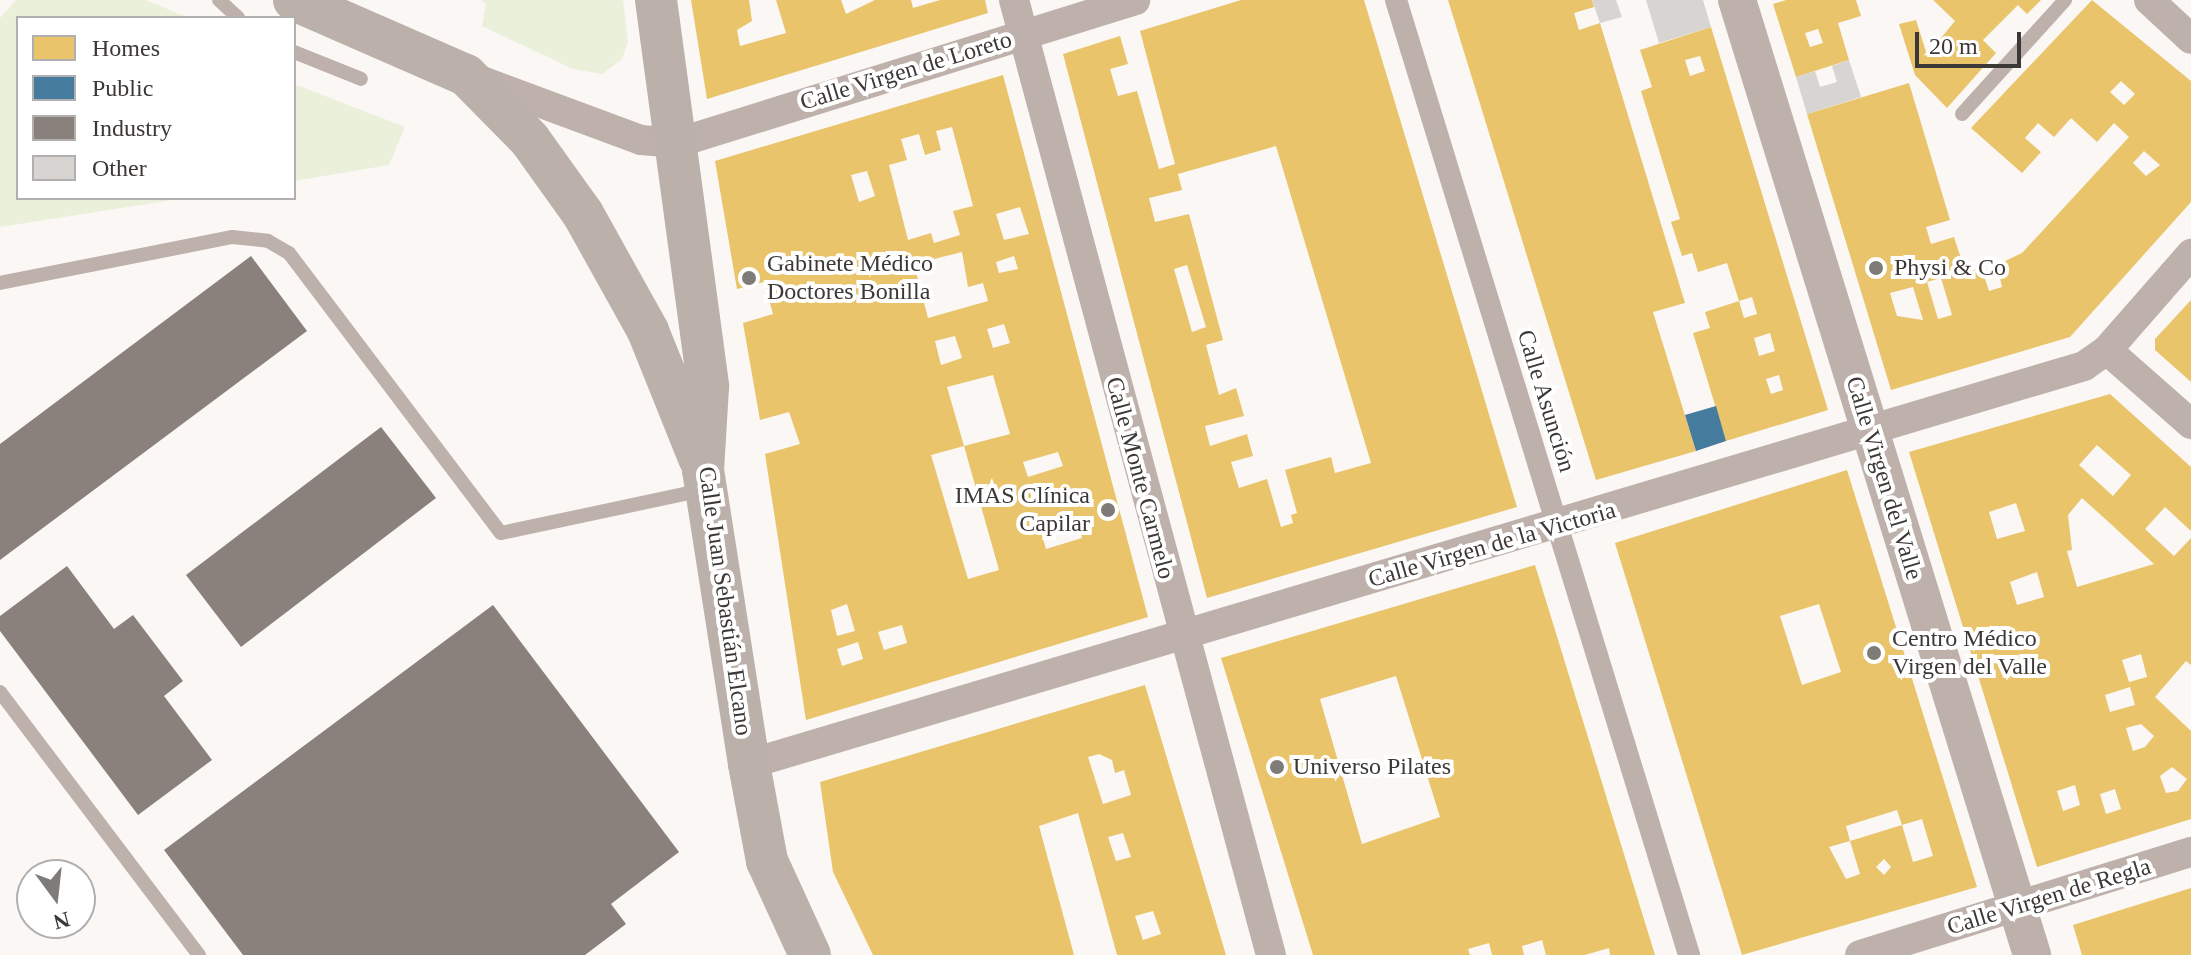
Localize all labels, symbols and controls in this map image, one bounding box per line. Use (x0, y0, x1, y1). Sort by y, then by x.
legend (16, 16, 296, 200)
scale bar (1919, 16, 2025, 66)
street label: Calle Virgen de Loreto (797, 25, 1015, 117)
text: 20 m (1929, 33, 1978, 59)
text: Homes (92, 35, 160, 61)
text: Public (92, 75, 153, 101)
text: Industry (92, 115, 172, 141)
text: Other (92, 155, 147, 181)
place label: Gabinete Médico Doctores Bonilla (767, 250, 933, 306)
place label: Physi & Co (1894, 254, 2006, 282)
marker: Physi & Co (1865, 257, 1887, 279)
marker: Gabinete Médico Doctores Bonilla (738, 267, 760, 289)
street label: Calle Asunción (1511, 326, 1581, 476)
street label: Calle Virgen del Valle (1839, 372, 1929, 584)
street label: Calle Monte Carmelo (1099, 374, 1181, 582)
street label: Calle Juan Sebastián Elcano (692, 465, 758, 737)
place label: IMAS Clínica Capilar (955, 482, 1090, 538)
street label: Calle Virgen de la Victoria (1365, 496, 1619, 594)
marker: IMAS Clínica Capilar (1097, 499, 1119, 521)
place label: Centro Médico Virgen del Valle (1892, 625, 2047, 681)
marker: Centro Médico Virgen del Valle (1863, 642, 1885, 664)
place label: Universo Pilates (1293, 753, 1451, 781)
marker: Universo Pilates (1268, 758, 1286, 776)
street label: Calle Virgen de Regla (1943, 852, 2155, 942)
north arrow (16, 859, 96, 939)
text: N (51, 907, 73, 935)

